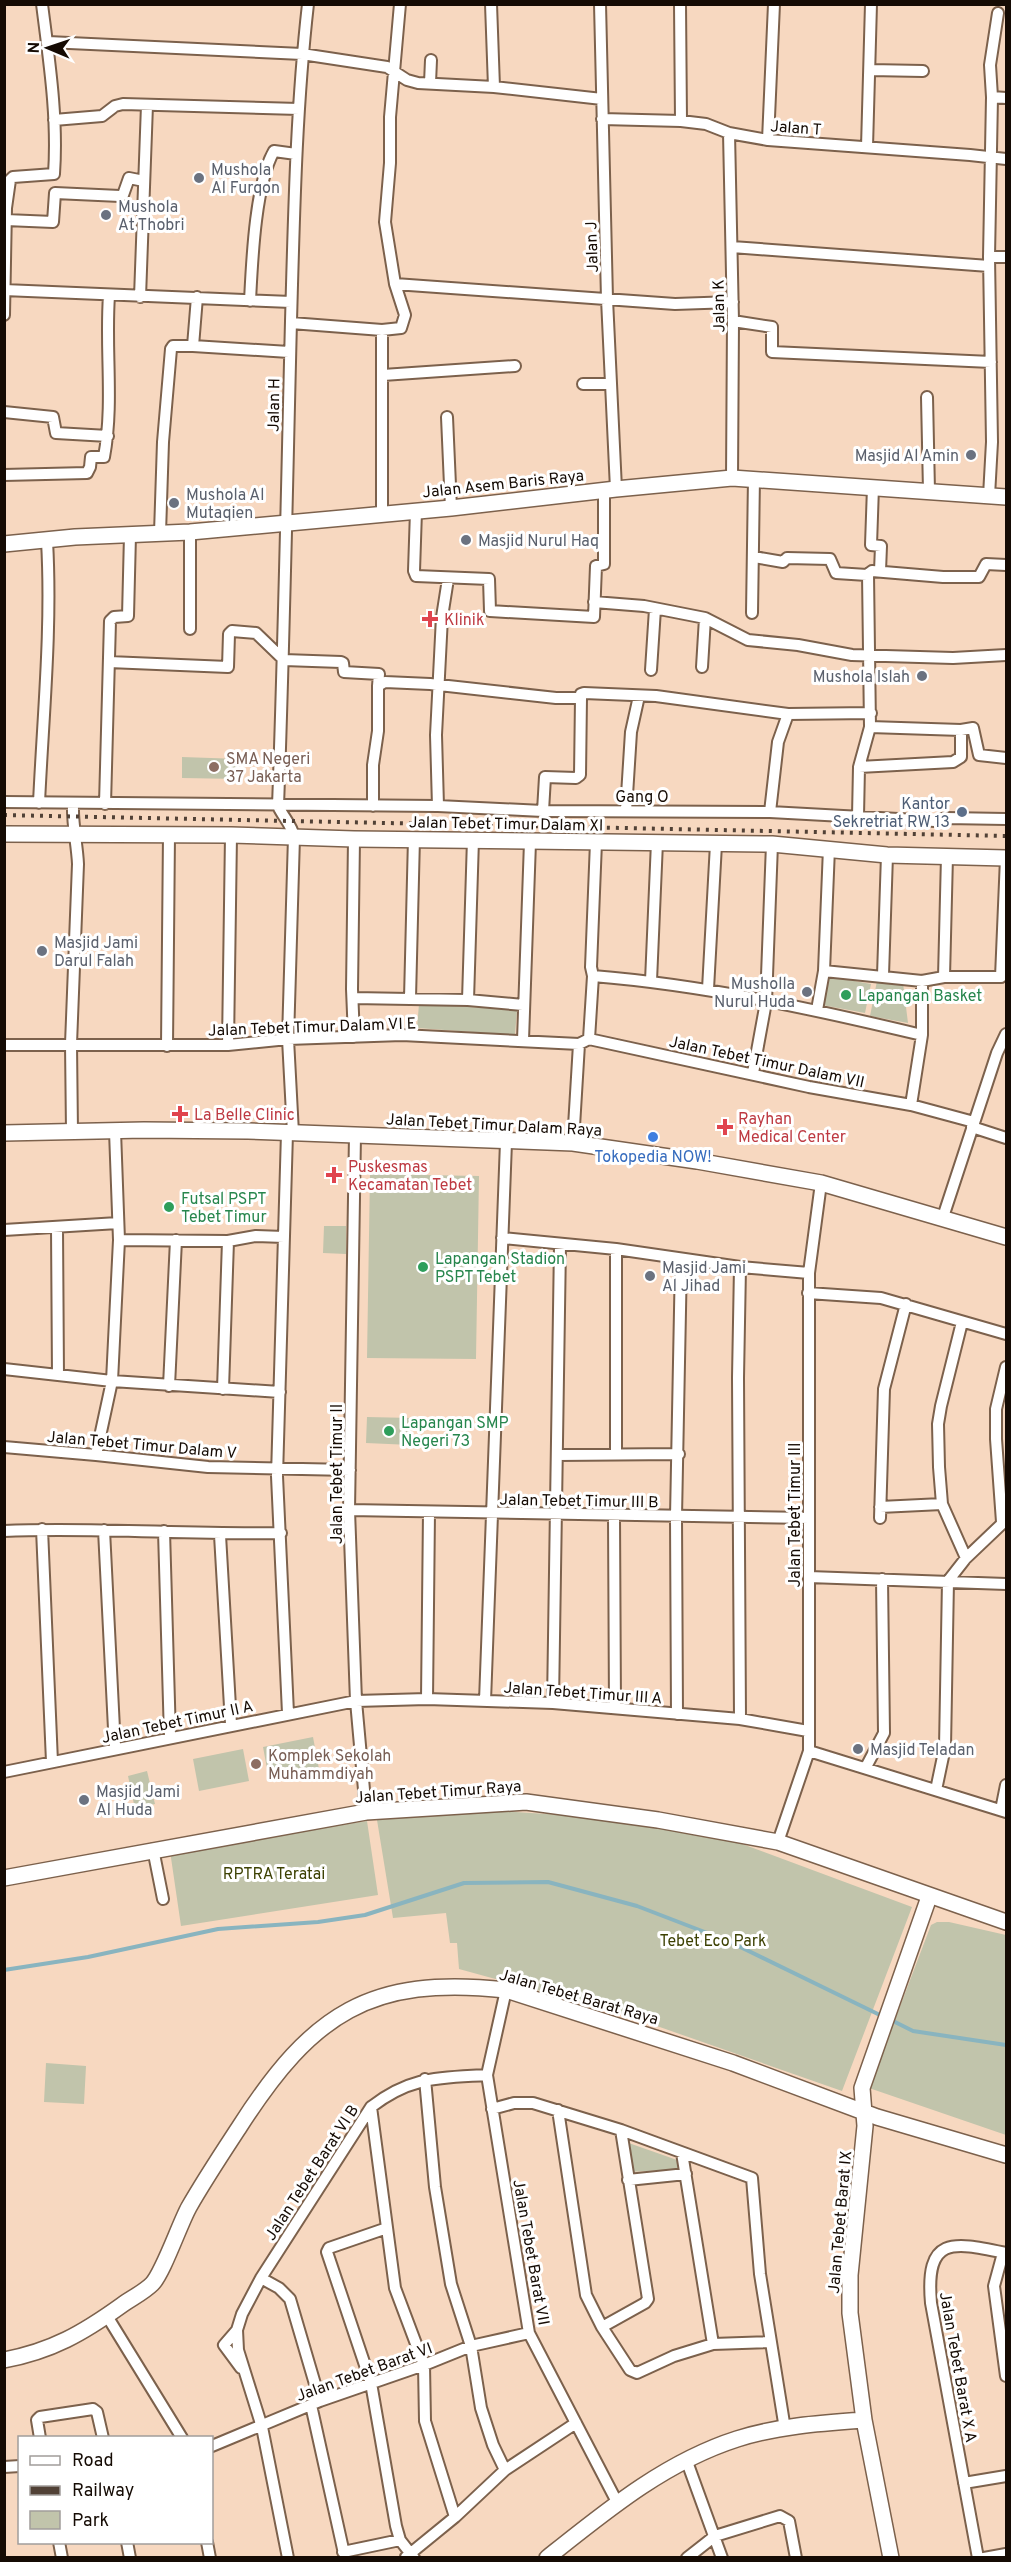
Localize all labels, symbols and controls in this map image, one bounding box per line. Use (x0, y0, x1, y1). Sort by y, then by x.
north arrow (18, 18, 78, 78)
text: N (25, 41, 45, 54)
street label: Jalan T (770, 117, 822, 141)
place label: Mushola Al Furqon (211, 161, 280, 199)
marker: Mushola Al Furqon (192, 171, 206, 185)
place label: Mushola At Thobri (118, 198, 184, 236)
marker: Mushola At Thobri (99, 208, 113, 222)
street label: Jalan J (582, 221, 604, 273)
street label: Jalan K (710, 279, 730, 333)
street label: Jalan H (265, 378, 285, 432)
place label: Masjid Al Amin (855, 447, 959, 467)
marker: Masjid Al Amin (964, 448, 978, 462)
street label: Jalan Asem Baris Raya (421, 467, 585, 503)
place label: Mushola Al Mutaqien (186, 486, 264, 524)
marker: Mushola Al Mutaqien (167, 496, 181, 510)
place label: Masjid Nurul Haq (478, 532, 599, 552)
marker: Masjid Nurul Haq (459, 533, 473, 547)
marker: Klinik (421, 610, 439, 628)
place label: Klinik (444, 611, 484, 631)
place label: Mushola Islah (813, 668, 910, 688)
marker: Mushola Islah (915, 669, 929, 683)
place label: SMA Negeri 37 Jakarta (226, 750, 310, 788)
marker: SMA Negeri 37 Jakarta (207, 760, 221, 774)
street label: Gang O (615, 788, 669, 808)
place label: Kantor Sekretriat RW 13 (833, 795, 950, 833)
marker: Kantor Sekretriat RW 13 (955, 805, 969, 819)
street label: Jalan Tebet Timur Dalam XI (409, 813, 603, 837)
place label: Masjid Jami Darul Falah (54, 934, 138, 972)
marker: Masjid Jami Darul Falah (35, 944, 49, 958)
place label: Musholla Nurul Huda (714, 975, 795, 1013)
marker: Musholla Nurul Huda (800, 985, 814, 999)
place label: Lapangan Basket (858, 987, 982, 1007)
marker: Lapangan Basket (839, 988, 853, 1002)
street label: Jalan Tebet Timur Dalam VI E (208, 1014, 417, 1042)
street label: Jalan Tebet Timur Dalam VII (667, 1032, 866, 1093)
marker: La Belle Clinic (171, 1105, 189, 1123)
place label: La Belle Clinic (194, 1106, 295, 1126)
street label: Jalan Tebet Timur Dalam Raya (385, 1110, 602, 1142)
place label: Rayhan Medical Center (738, 1110, 846, 1148)
marker: Rayhan Medical Center (716, 1118, 734, 1136)
marker: Tokopedia NOW! (646, 1130, 660, 1144)
place label: Tokopedia NOW! (594, 1148, 712, 1168)
place label: Puskesmas Kecamatan Tebet (348, 1158, 472, 1196)
marker: Puskesmas Kecamatan Tebet (325, 1166, 343, 1184)
place label: Futsal PSPT Tebet Timur (181, 1190, 267, 1228)
marker: Futsal PSPT Tebet Timur (162, 1200, 176, 1214)
place label: Lapangan Stadion PSPT Tebet (435, 1250, 565, 1288)
place label: Masjid Jami Al Jihad (662, 1259, 746, 1297)
marker: Lapangan Stadion PSPT Tebet (416, 1260, 430, 1274)
marker: Masjid Jami Al Jihad (643, 1269, 657, 1283)
street label: Jalan Tebet Timur II (328, 1404, 348, 1544)
place label: Lapangan SMP Negeri 73 (401, 1414, 509, 1452)
marker: Lapangan SMP Negeri 73 (382, 1424, 396, 1438)
street label: Jalan Tebet Timur Dalam V (46, 1428, 238, 1464)
street label: Jalan Tebet Timur III (786, 1443, 806, 1587)
street label: Jalan Tebet Timur III B (499, 1491, 659, 1513)
street label: Jalan Tebet Timur III A (503, 1678, 663, 1710)
street label: Jalan Tebet Timur II A (100, 1697, 255, 1749)
place label: Masjid Teladan (870, 1741, 975, 1761)
marker: Masjid Teladan (851, 1742, 865, 1756)
place label: Komplek Sekolah Muhammdiyah (268, 1747, 391, 1785)
marker: Komplek Sekolah Muhammdiyah (249, 1757, 263, 1771)
street label: Jalan Tebet Timur Raya (354, 1777, 522, 1809)
place label: Masjid Jami Al Huda (96, 1783, 180, 1821)
marker: Masjid Jami Al Huda (77, 1793, 91, 1807)
park label: RPTRA Teratai (223, 1865, 325, 1885)
park label: Tebet Eco Park (660, 1932, 766, 1952)
street label: Jalan Tebet Barat Raya (497, 1966, 660, 2030)
street label: Jalan Tebet Barat VI B (261, 2101, 364, 2245)
street label: Jalan Tebet Barat IX (825, 2150, 857, 2294)
street label: Jalan Tebet Barat VII (507, 2178, 553, 2327)
street label: Jalan Tebet Barat X A (934, 2290, 980, 2444)
street label: Jalan Tebet Barat VI (294, 2339, 436, 2407)
legend (18, 2436, 213, 2544)
text: Road (72, 2450, 114, 2473)
text: Railway (72, 2480, 134, 2503)
text: Park (72, 2510, 109, 2533)

